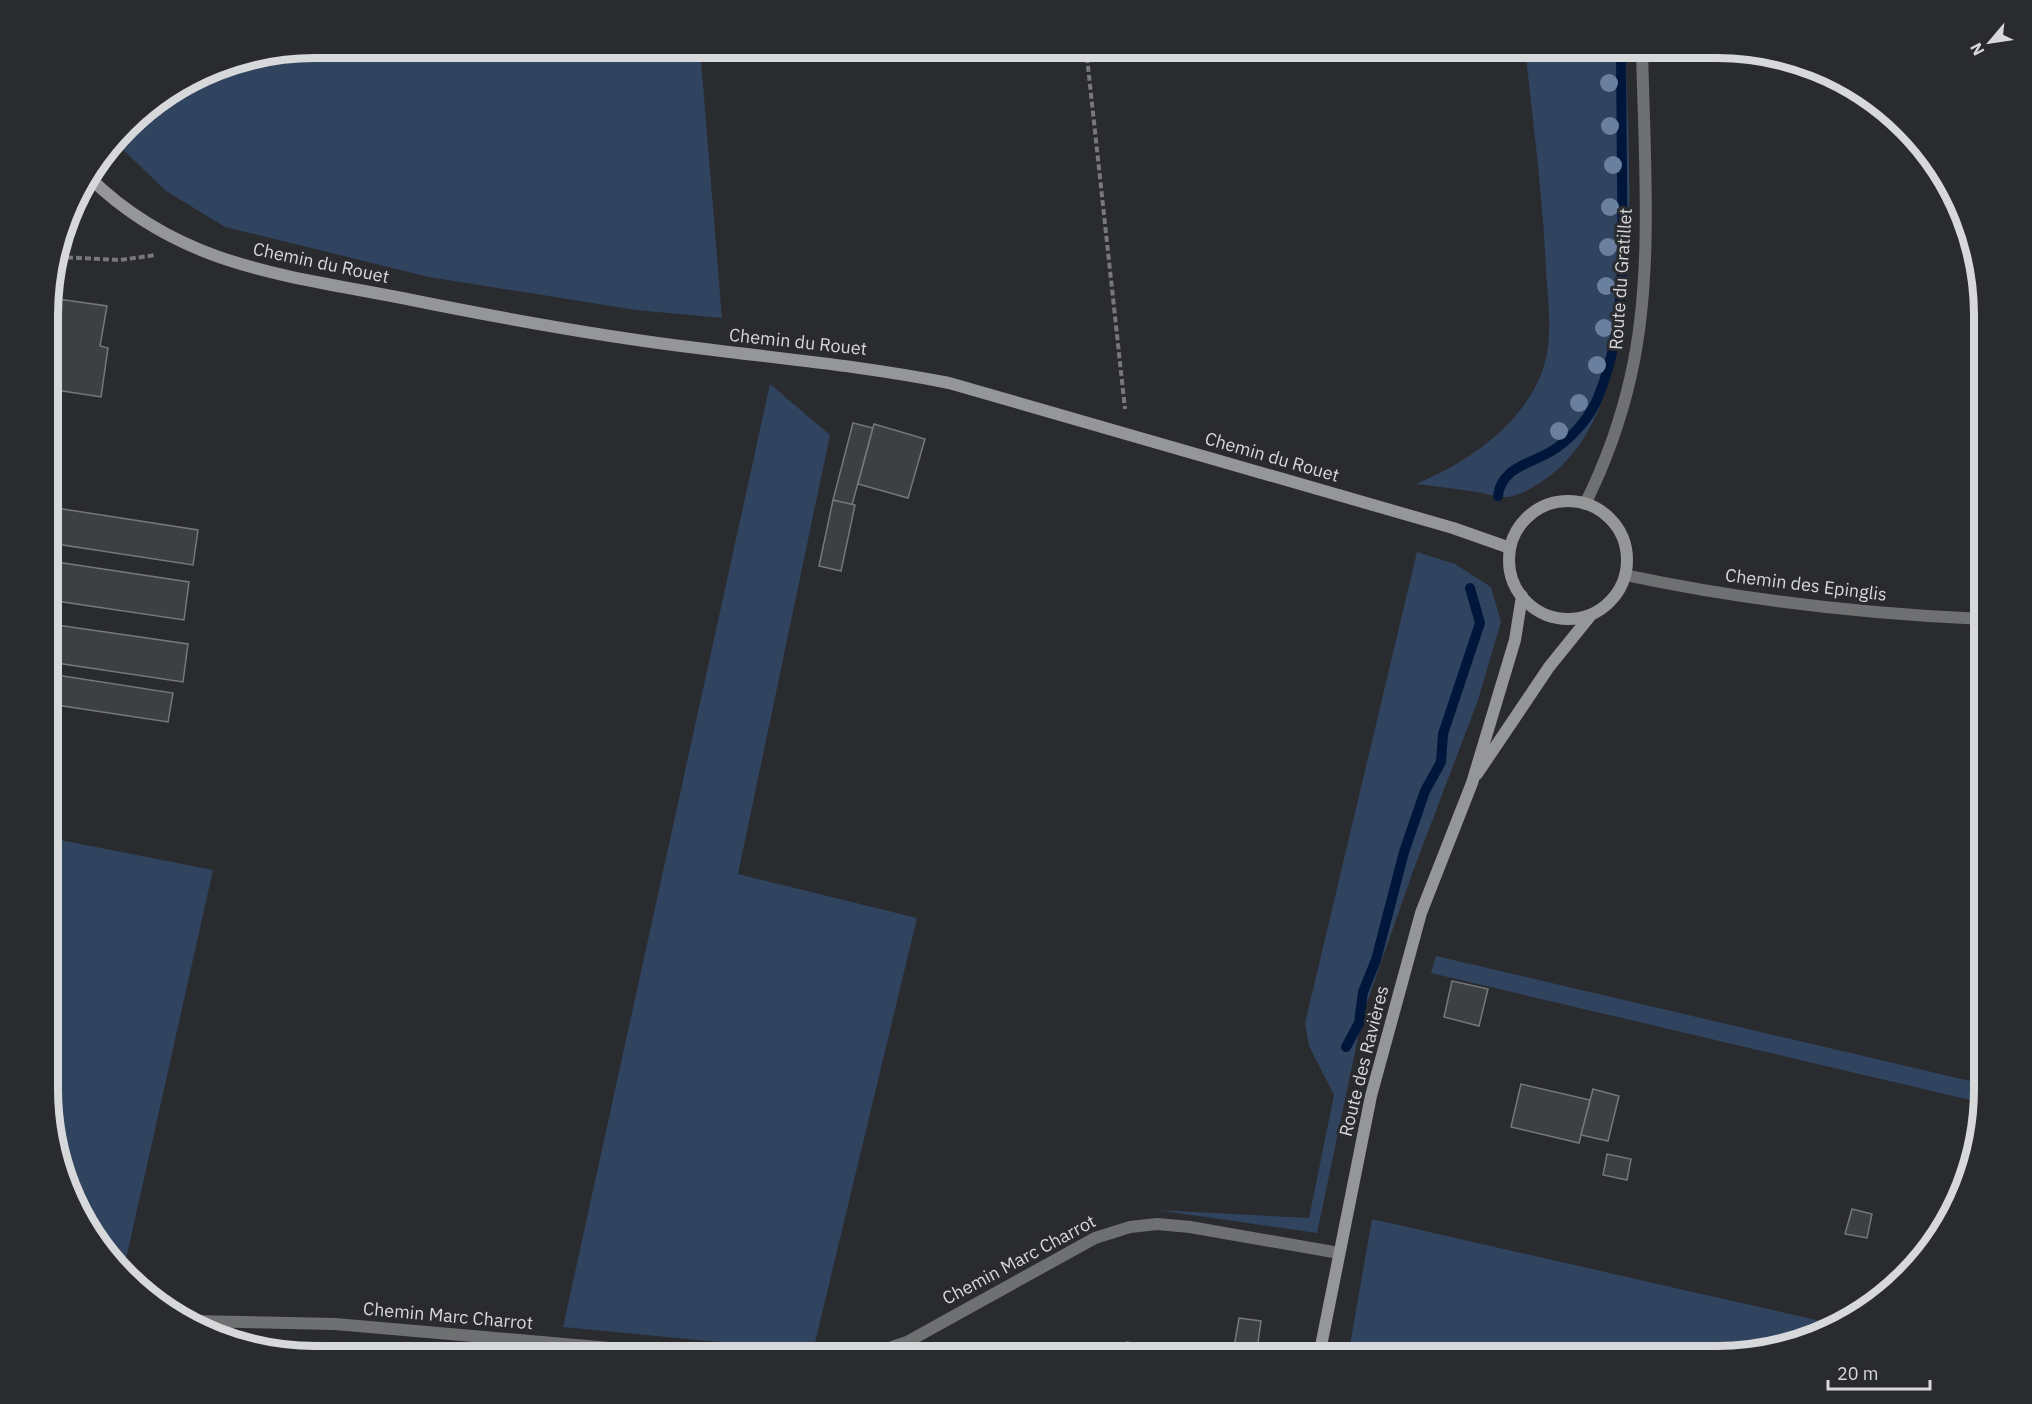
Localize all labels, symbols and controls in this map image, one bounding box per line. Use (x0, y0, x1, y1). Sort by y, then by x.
north arrow (1960, 12, 2020, 72)
text: N (1965, 39, 1988, 59)
street label: Route du Gratillet (1604, 207, 1637, 351)
street label: Chemin du Rouet (251, 237, 391, 288)
street label: Chemin du Rouet (728, 323, 868, 360)
street label: Chemin du Rouet (1202, 426, 1342, 487)
street label: Chemin des Epinglis (1724, 563, 1888, 606)
street label: Route des Ravières (1334, 983, 1393, 1139)
street label: Chemin Marc Charrot (938, 1209, 1099, 1310)
street label: Chemin Marc Charrot (362, 1297, 534, 1334)
scale bar (1828, 1353, 1930, 1391)
text: 20 m (1837, 1362, 1879, 1385)

